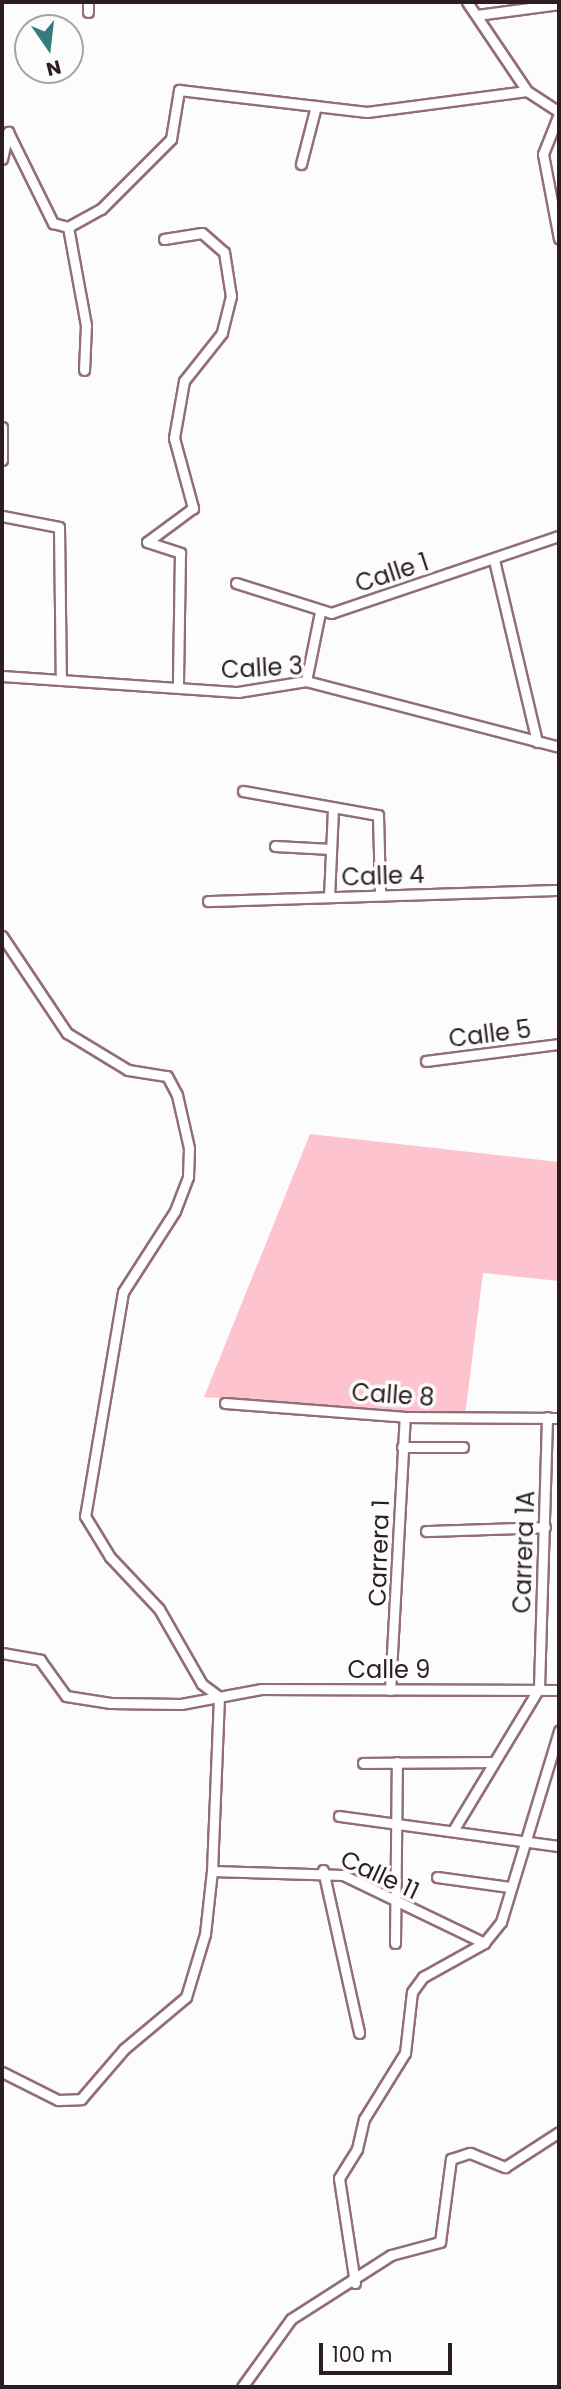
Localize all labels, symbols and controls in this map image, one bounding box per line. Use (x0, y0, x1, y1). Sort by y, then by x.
north arrow (14, 14, 84, 84)
text: N (44, 53, 64, 83)
street label: Calle 1 (352, 548, 432, 598)
street label: Calle 3 (220, 651, 304, 685)
street label: Calle 4 (341, 860, 425, 892)
street label: Calle 5 (447, 1015, 533, 1053)
street label: Calle 8 (351, 1378, 435, 1412)
street label: Carrera 1A (507, 1490, 541, 1614)
street label: Carrera 1 (363, 1499, 395, 1607)
street label: Calle 9 (348, 1656, 430, 1684)
street label: Calle 11 (336, 1844, 424, 1906)
scale bar (323, 2330, 456, 2374)
text: 100 m (332, 2340, 392, 2369)

